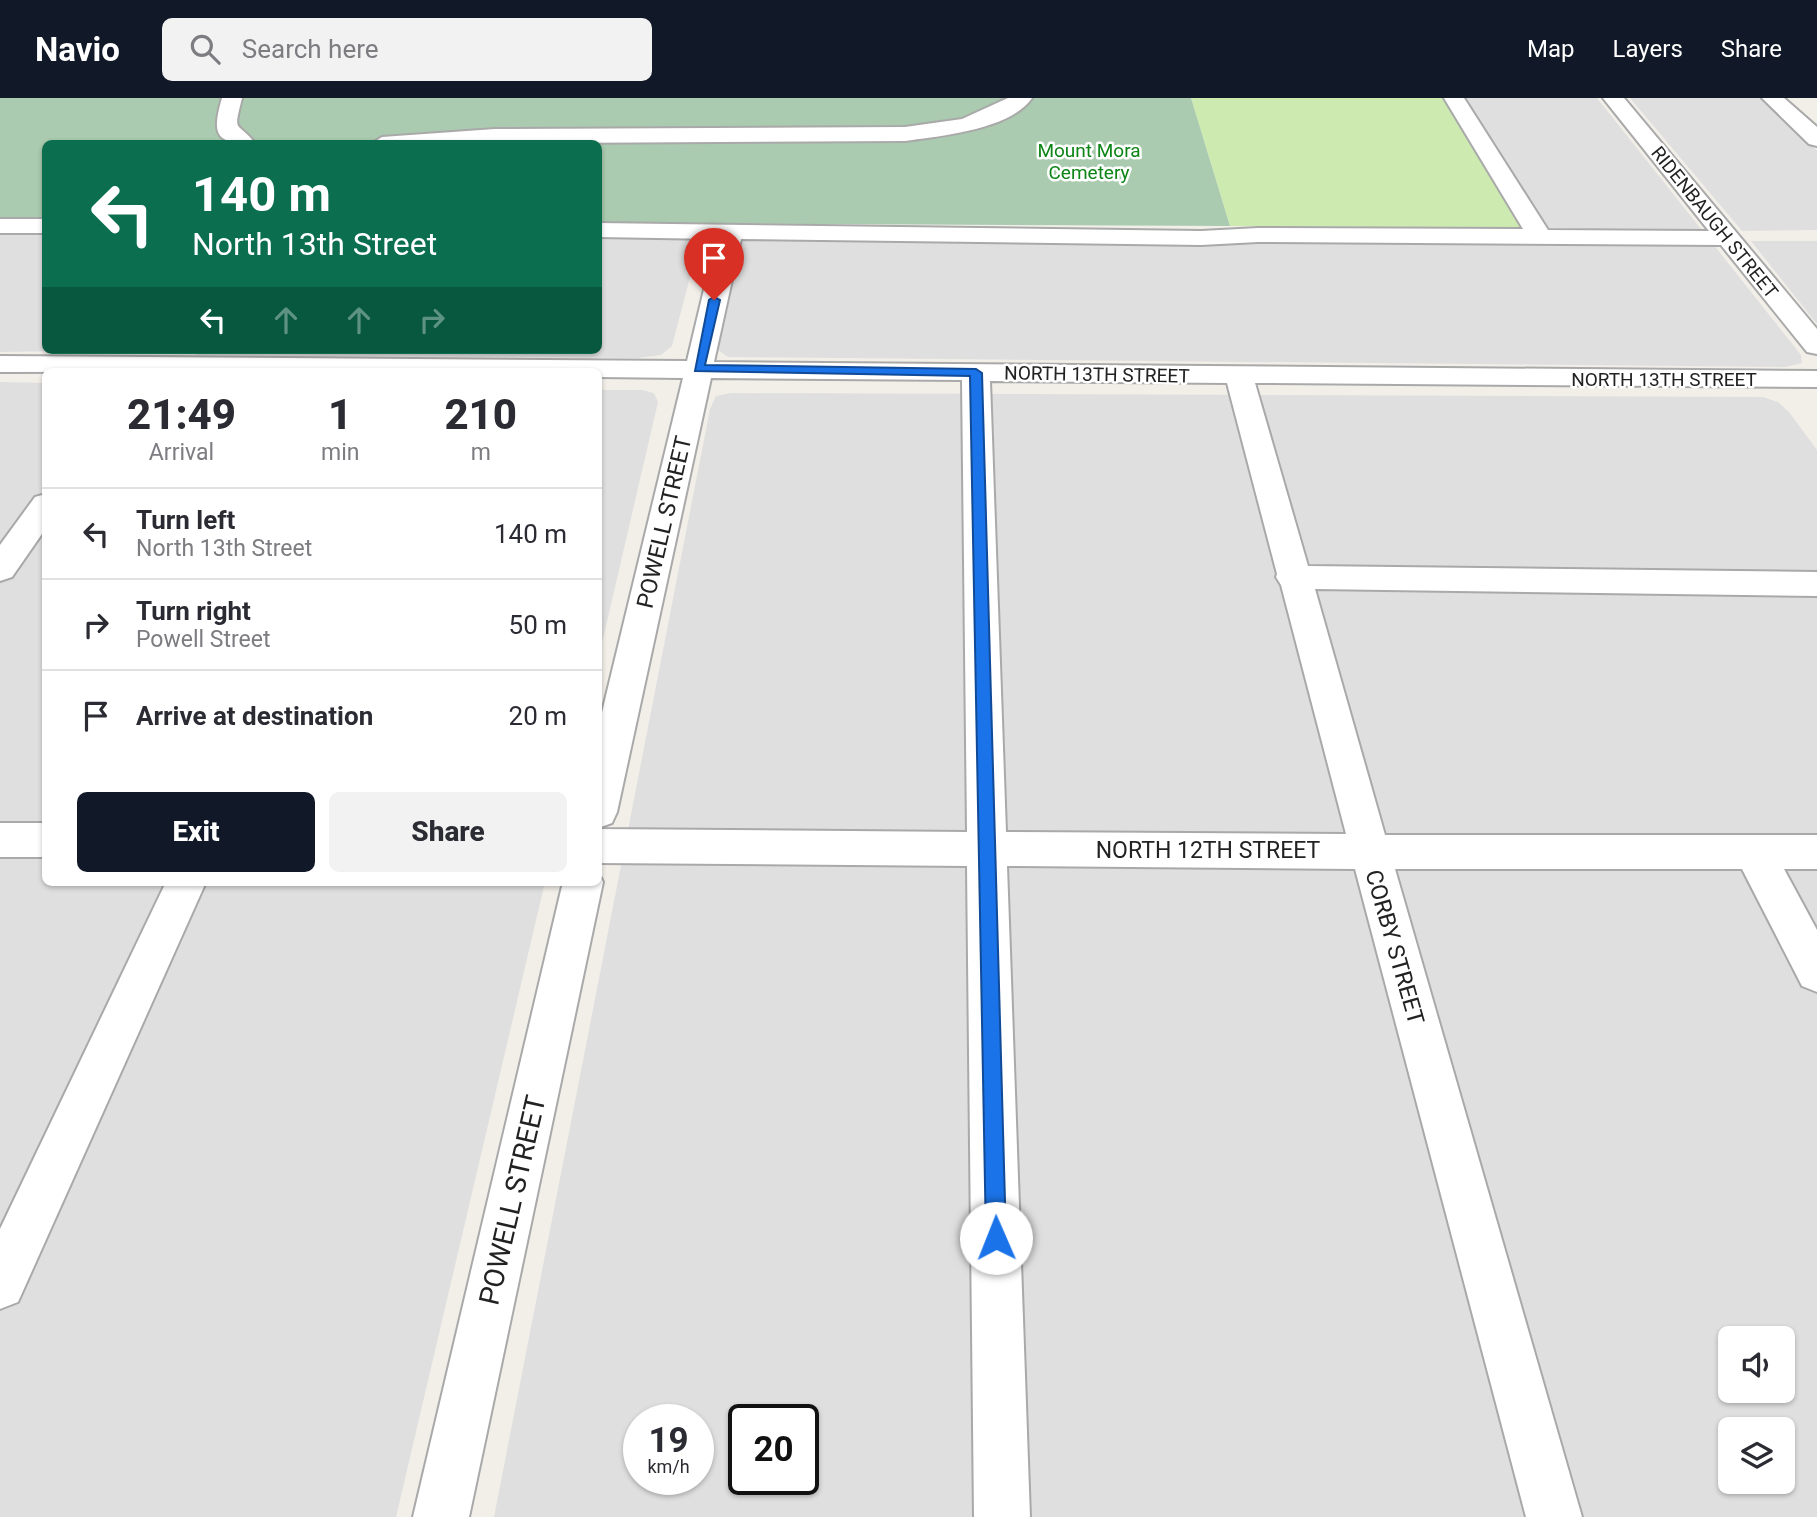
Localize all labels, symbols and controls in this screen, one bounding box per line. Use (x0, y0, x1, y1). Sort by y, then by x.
search box (162, 18, 652, 81)
text: Navio (35, 30, 120, 69)
icon: search (186, 30, 224, 68)
text: Search here (242, 34, 379, 64)
text: Map (1527, 35, 1575, 63)
text: Layers (1613, 35, 1683, 63)
text: Share (1721, 35, 1782, 63)
park label: Mount Mora Cemetery (1037, 139, 1141, 184)
street label: RIDENBAUGH STREET (1646, 142, 1783, 303)
text: 140 m (192, 166, 331, 223)
icon: left (77, 168, 168, 259)
text: North 13th Street (192, 225, 437, 263)
pin (684, 228, 744, 300)
icon: arrive (695, 239, 733, 277)
icon: left (194, 301, 232, 339)
icon: ahead (267, 301, 305, 339)
icon: ahead (340, 301, 378, 339)
icon: right (413, 301, 451, 339)
street label: NORTH 13TH STREET (1004, 361, 1190, 388)
street label: NORTH 13TH STREET (1571, 368, 1757, 391)
text: 21:49 (127, 390, 236, 439)
text: 1 (328, 390, 352, 439)
text: 210 (444, 390, 517, 439)
street label: POWELL STREET (632, 433, 697, 611)
text: Arrival (149, 439, 214, 466)
text: min (321, 439, 359, 466)
text: m (471, 439, 491, 466)
text: Turn left (136, 505, 235, 535)
icon: left (77, 515, 115, 553)
text: 140 m (494, 519, 567, 549)
text: North 13th Street (136, 535, 312, 562)
text: Turn right (136, 596, 251, 626)
icon: right (77, 606, 115, 644)
text: 50 m (509, 610, 567, 640)
text: Powell Street (136, 626, 271, 653)
icon: arrive (77, 697, 115, 735)
text: Arrive at destination (136, 701, 373, 731)
text: 20 m (509, 701, 567, 731)
button: Exit (77, 792, 315, 872)
button: Share (329, 792, 567, 872)
street label: NORTH 12TH STREET (1096, 837, 1321, 864)
street label: CORBY STREET (1360, 867, 1430, 1028)
street label: POWELL STREET (472, 1092, 553, 1308)
position arrow (959, 1201, 1033, 1275)
map controls (1718, 1326, 1795, 1494)
button: sound (1718, 1326, 1795, 1403)
speed limit sign: 20 (728, 1404, 819, 1495)
button: layers (1718, 1417, 1795, 1494)
text: 19 (648, 1420, 689, 1461)
text: km/h (647, 1456, 690, 1477)

